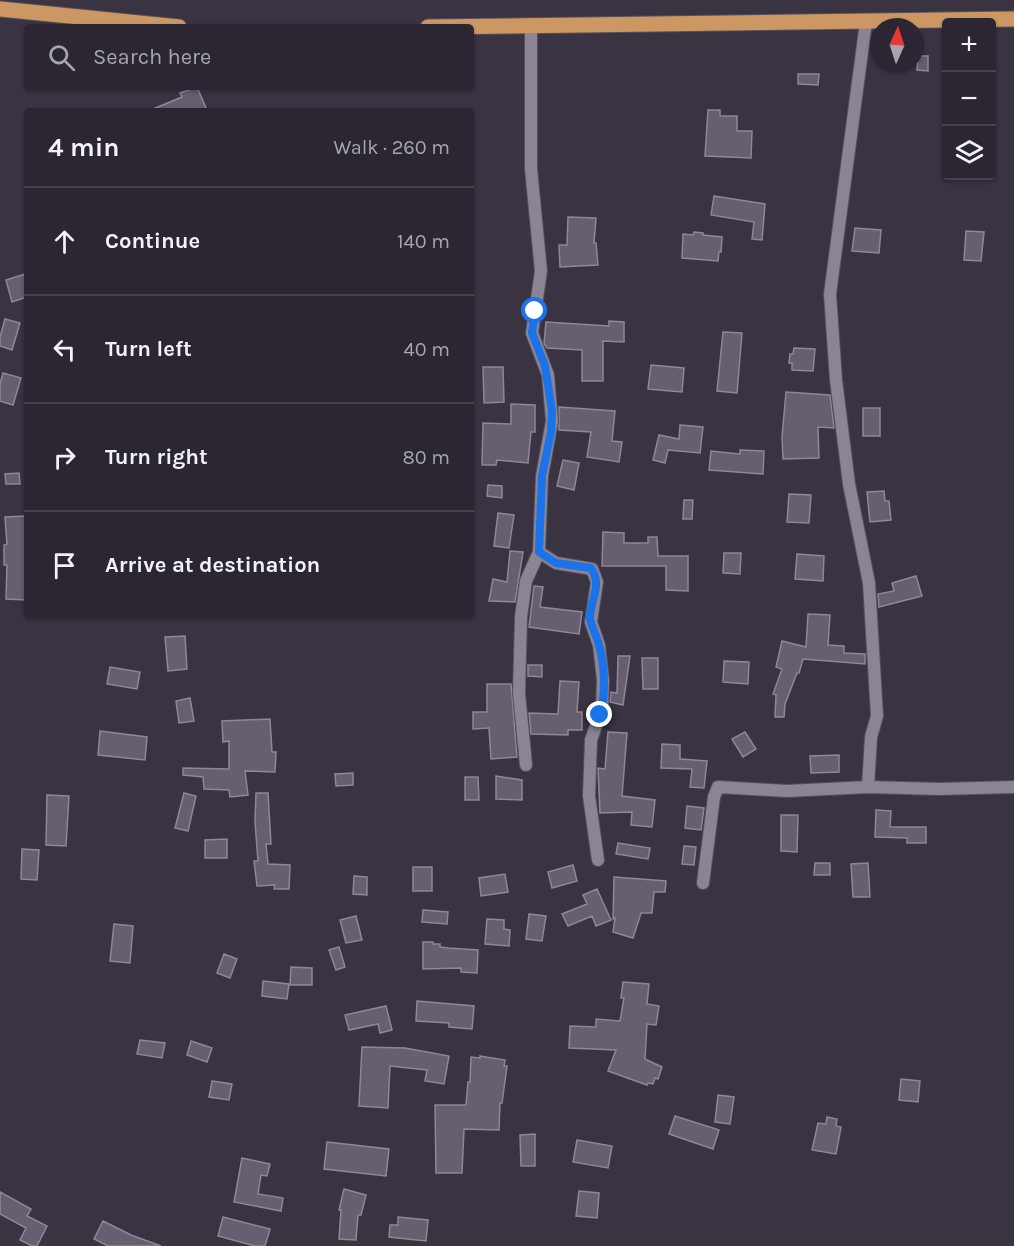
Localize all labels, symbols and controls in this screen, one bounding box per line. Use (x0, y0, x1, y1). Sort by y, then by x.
north arrow (870, 18, 924, 72)
map controls (942, 18, 996, 180)
button: + (942, 18, 996, 72)
search box (24, 24, 474, 90)
icon: search (45, 41, 78, 74)
text: Search here (93, 44, 211, 70)
button: − (942, 72, 996, 126)
button: layers (942, 126, 996, 180)
text: 4 min (48, 132, 119, 163)
text: Walk · 260 m (333, 136, 450, 159)
icon: ahead (48, 225, 81, 258)
text: Continue (105, 228, 200, 254)
text: 140 m (397, 230, 450, 253)
route start (521, 297, 547, 323)
icon: left (48, 333, 81, 366)
text: Turn left (105, 336, 192, 362)
text: 40 m (404, 338, 450, 361)
icon: right (48, 441, 81, 474)
text: Turn right (105, 444, 208, 470)
text: 80 m (402, 446, 450, 469)
icon: arrive (48, 549, 81, 582)
text: Arrive at destination (105, 552, 320, 578)
route end (586, 701, 612, 727)

